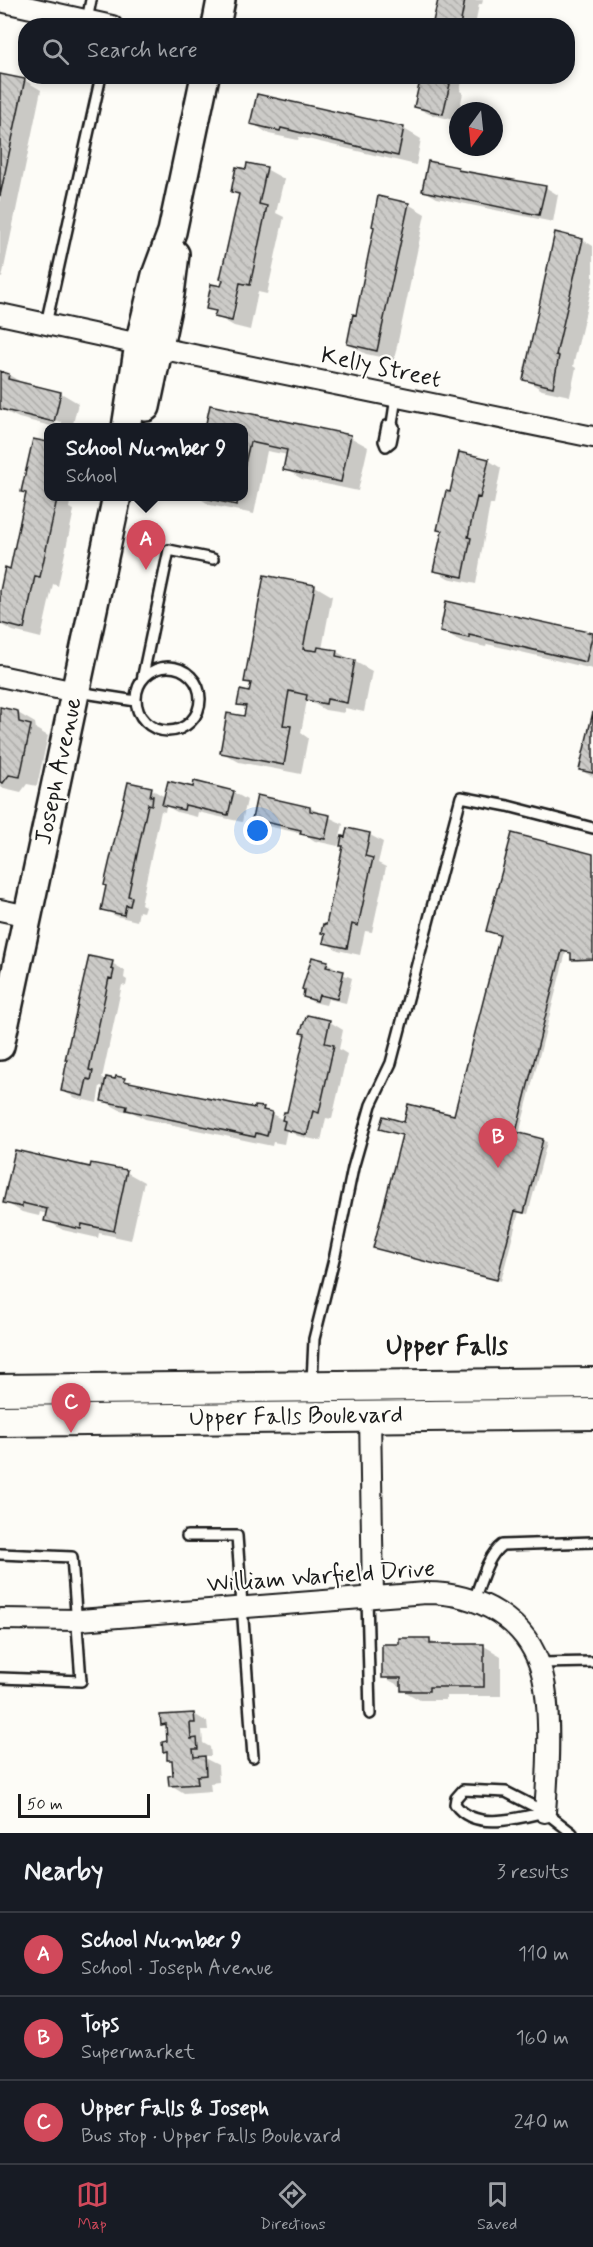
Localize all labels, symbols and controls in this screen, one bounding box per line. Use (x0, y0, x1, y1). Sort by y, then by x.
search box (18, 18, 575, 84)
icon: search (39, 35, 72, 68)
text: Search here (87, 37, 198, 65)
north arrow (449, 102, 503, 156)
street label: Kelly Street (318, 340, 444, 396)
popup (44, 423, 248, 501)
text: School Number 9 (66, 435, 226, 463)
text: School (66, 463, 117, 490)
pin: A (126, 520, 166, 570)
street label: Joseph Avenue (28, 694, 90, 848)
your location (243, 816, 272, 845)
pin: B (478, 1118, 518, 1168)
district label: Upper Falls (386, 1330, 509, 1364)
pin: C (52, 1384, 90, 1433)
street label: Upper Falls Boulevard (189, 1400, 403, 1434)
street label: William Warfield Drive (206, 1554, 436, 1600)
scale bar (18, 1791, 150, 1818)
text: 50 m (27, 1794, 63, 1815)
text: Nearby (24, 1855, 103, 1889)
text: 3 results (497, 1859, 569, 1886)
text: School Number 9 (81, 1927, 242, 1955)
text: A (37, 1941, 50, 1968)
text: 110 m (518, 1941, 569, 1968)
text: School · Joseph Avenue (81, 1955, 273, 1982)
text: Tops (81, 2011, 119, 2039)
text: B (37, 2025, 50, 2052)
text: 160 m (516, 2025, 569, 2052)
text: Supermarket (81, 2039, 195, 2066)
text: Upper Falls & Joseph (81, 2095, 269, 2123)
text: C (36, 2109, 51, 2136)
text: 240 m (514, 2109, 569, 2136)
text: Bus stop · Upper Falls Boulevard (81, 2123, 341, 2150)
tab: Map (76, 2178, 109, 2235)
tab: Directions (260, 2178, 326, 2235)
tab: Saved (477, 2178, 517, 2235)

